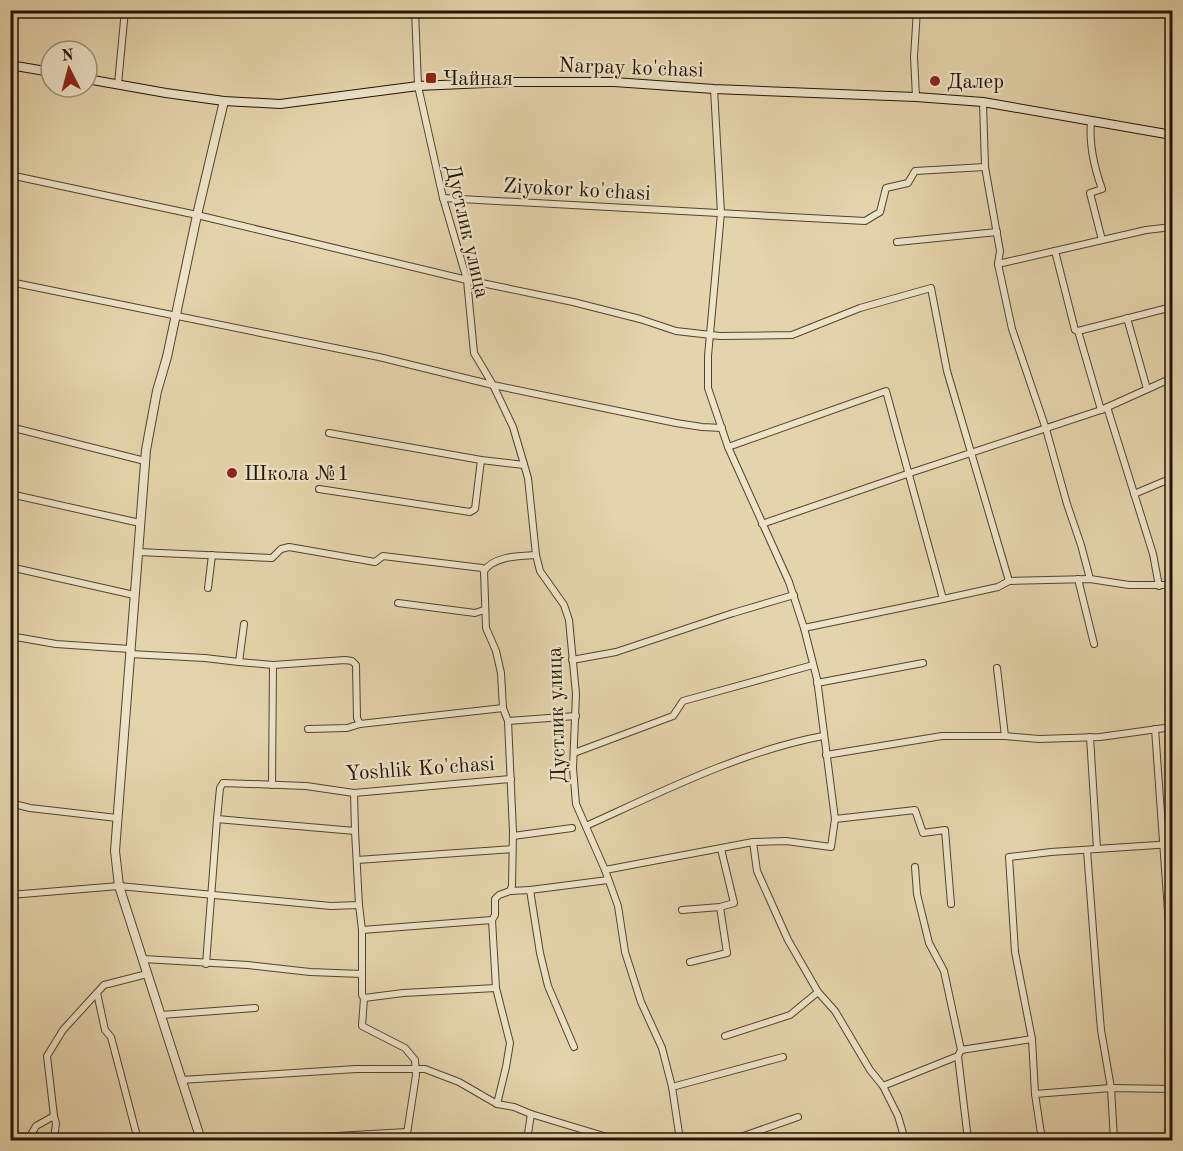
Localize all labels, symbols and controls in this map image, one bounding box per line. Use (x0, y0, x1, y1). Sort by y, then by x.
north arrow (39, 39, 99, 99)
text: N (61, 47, 75, 65)
street label: Narpay ko'chasi (558, 55, 704, 82)
place label: Чайная (443, 69, 513, 90)
marker: Чайная (424, 71, 438, 85)
place label: Далер (947, 72, 1004, 93)
marker: Далер (928, 74, 942, 88)
street label: Дустлик улица (441, 163, 492, 300)
street label: Ziyokor ko'chasi (503, 176, 651, 205)
place label: Школа №1 (244, 464, 350, 485)
marker: Школа №1 (225, 466, 239, 480)
street label: Дустлик улица (545, 646, 570, 783)
street label: Yoshlik Ko'chasi (345, 754, 496, 785)

